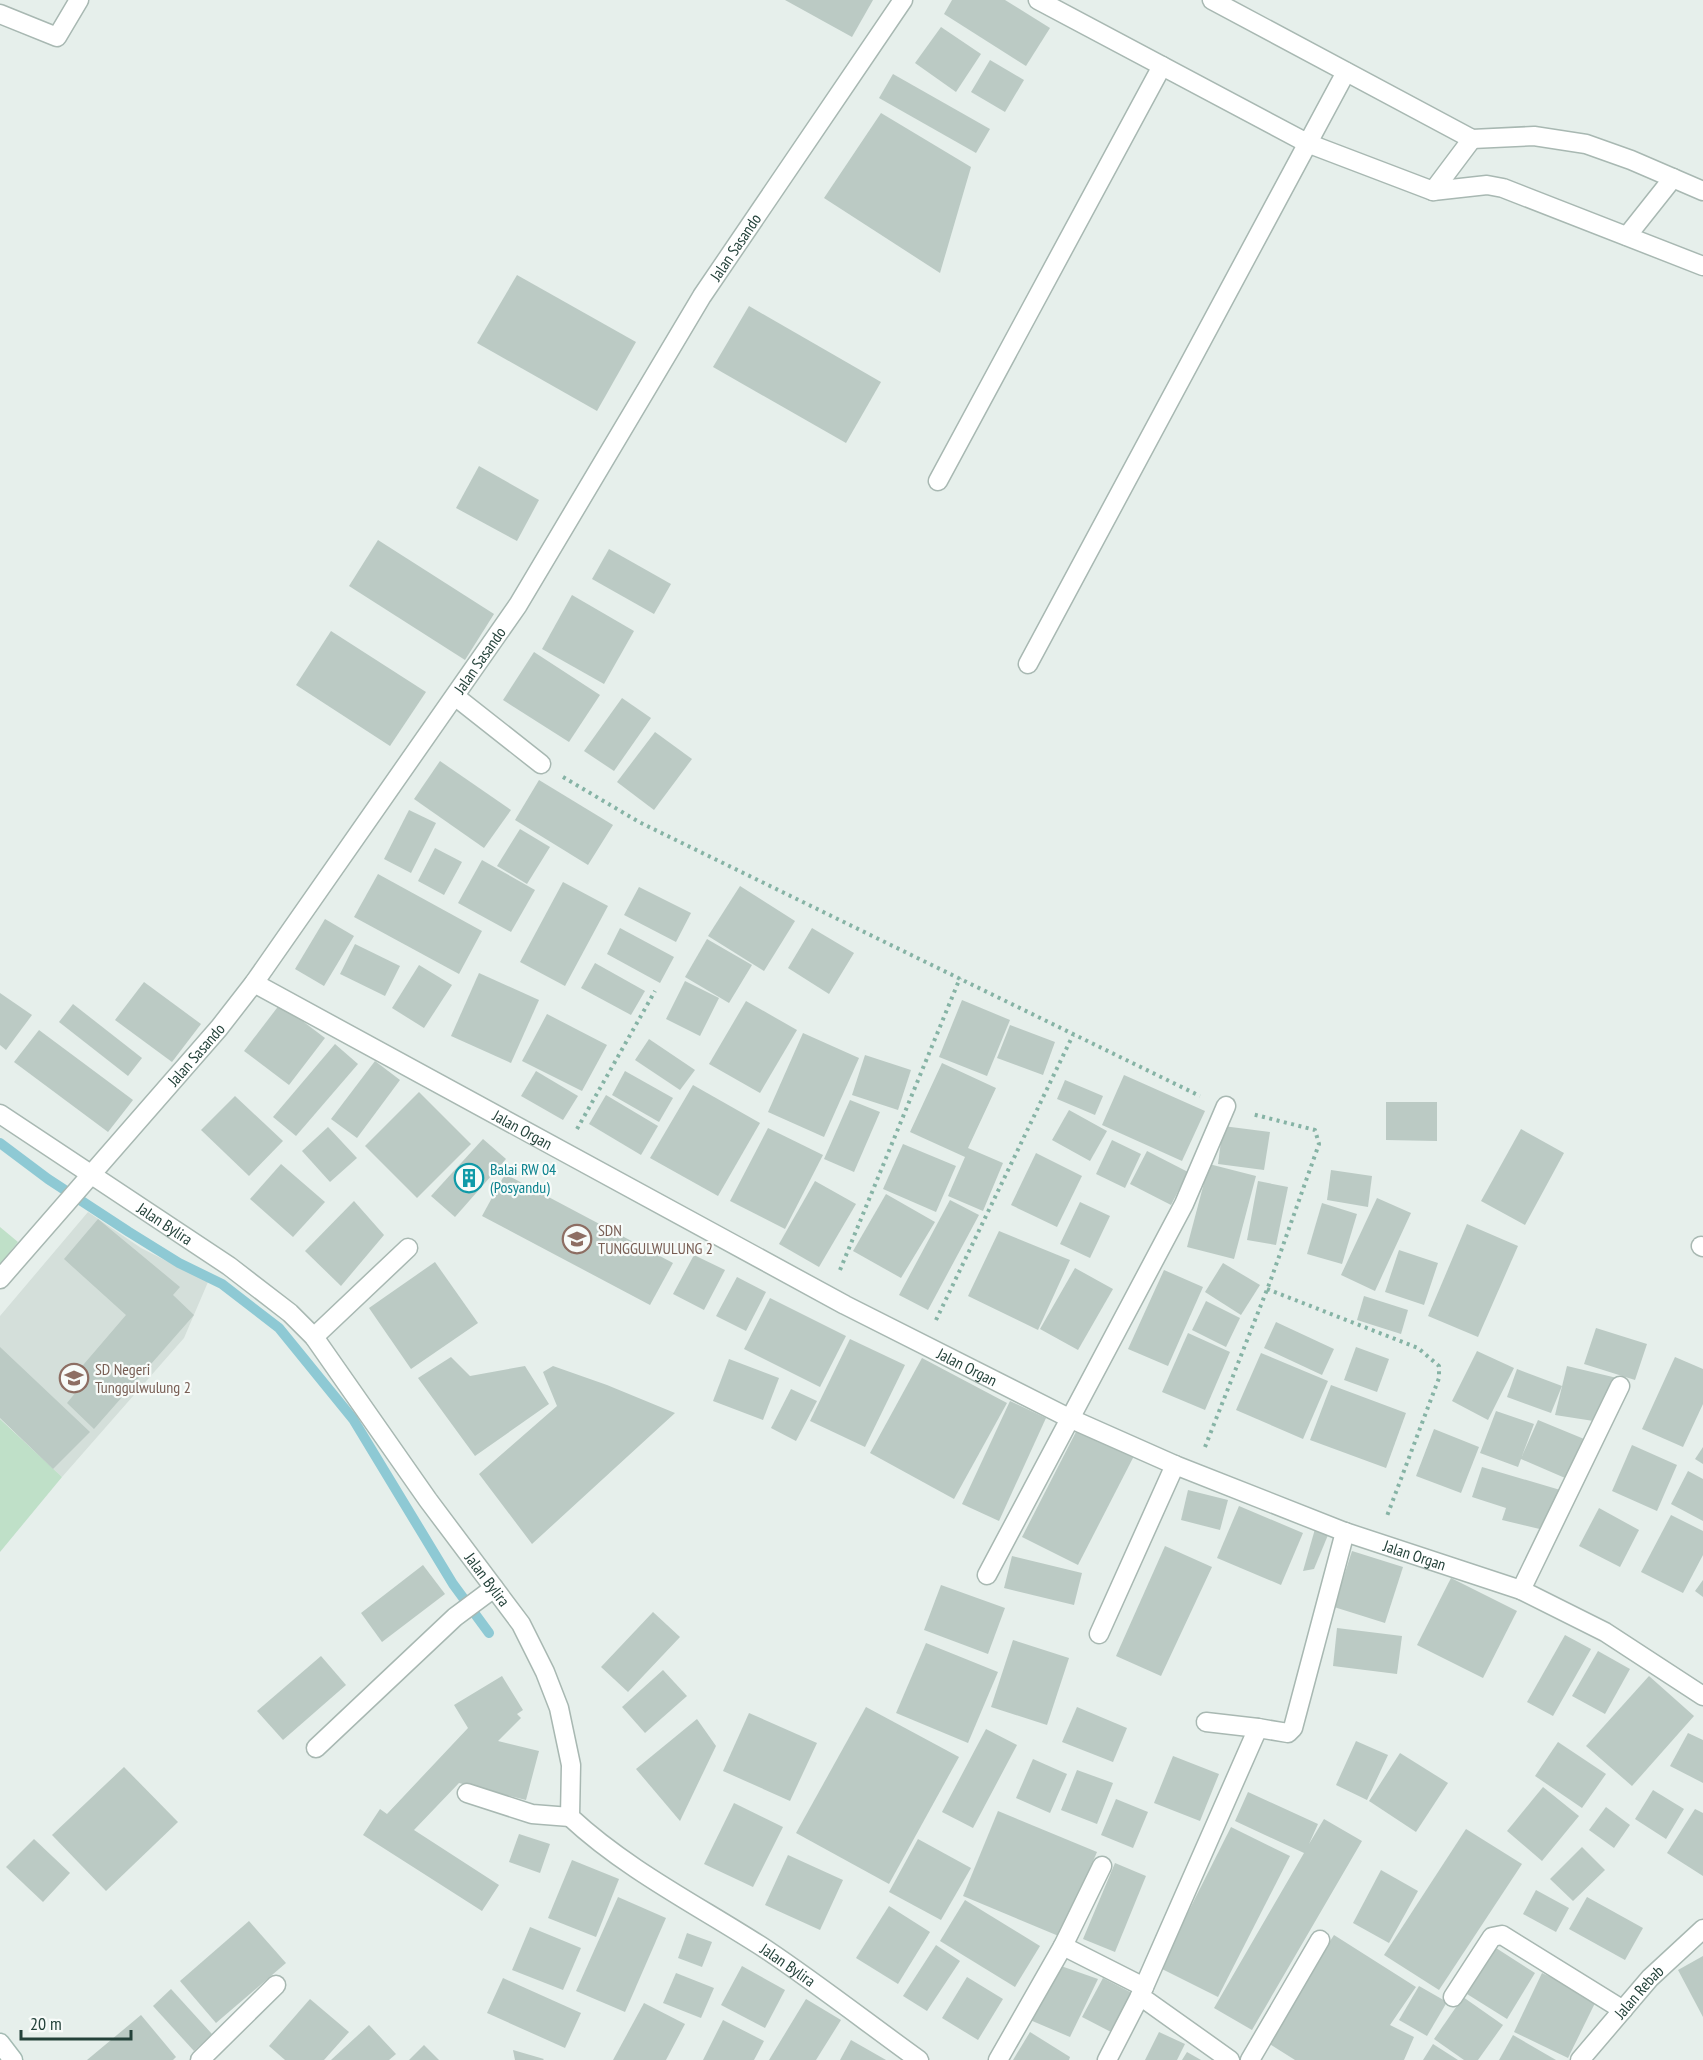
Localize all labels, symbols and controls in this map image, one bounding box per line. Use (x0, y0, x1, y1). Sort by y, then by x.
street label: Jalan Sasando (705, 210, 765, 285)
street label: Jalan Sasando (449, 623, 510, 698)
street label: Jalan Sasando (162, 1019, 229, 1091)
street label: Jalan Organ (489, 1105, 556, 1154)
place label: Balai RW 04 (Posyandu) (490, 1159, 556, 1197)
building icon: Balai RW 04 (Posyandu) (453, 1162, 485, 1194)
street label: Jalan Bylira (133, 1197, 197, 1249)
place label: SDN TUNGGULWULUNG 2 (598, 1220, 713, 1258)
school or university icon: SDN TUNGGULWULUNG 2 (561, 1223, 593, 1255)
street label: Jalan Organ (933, 1343, 1001, 1390)
place label: SD Negeri Tunggulwulung 2 (95, 1359, 191, 1397)
school or university icon: SD Negeri Tunggulwulung 2 (58, 1362, 90, 1394)
street label: Jalan Organ (1380, 1535, 1448, 1575)
street label: Jalan Bylira (460, 1548, 514, 1610)
street label: Jalan Bylira (756, 1938, 819, 1991)
street label: Jalan Rebab (1609, 1961, 1668, 2023)
scale bar (21, 2003, 130, 2041)
text: 20 m (30, 2012, 62, 2035)

